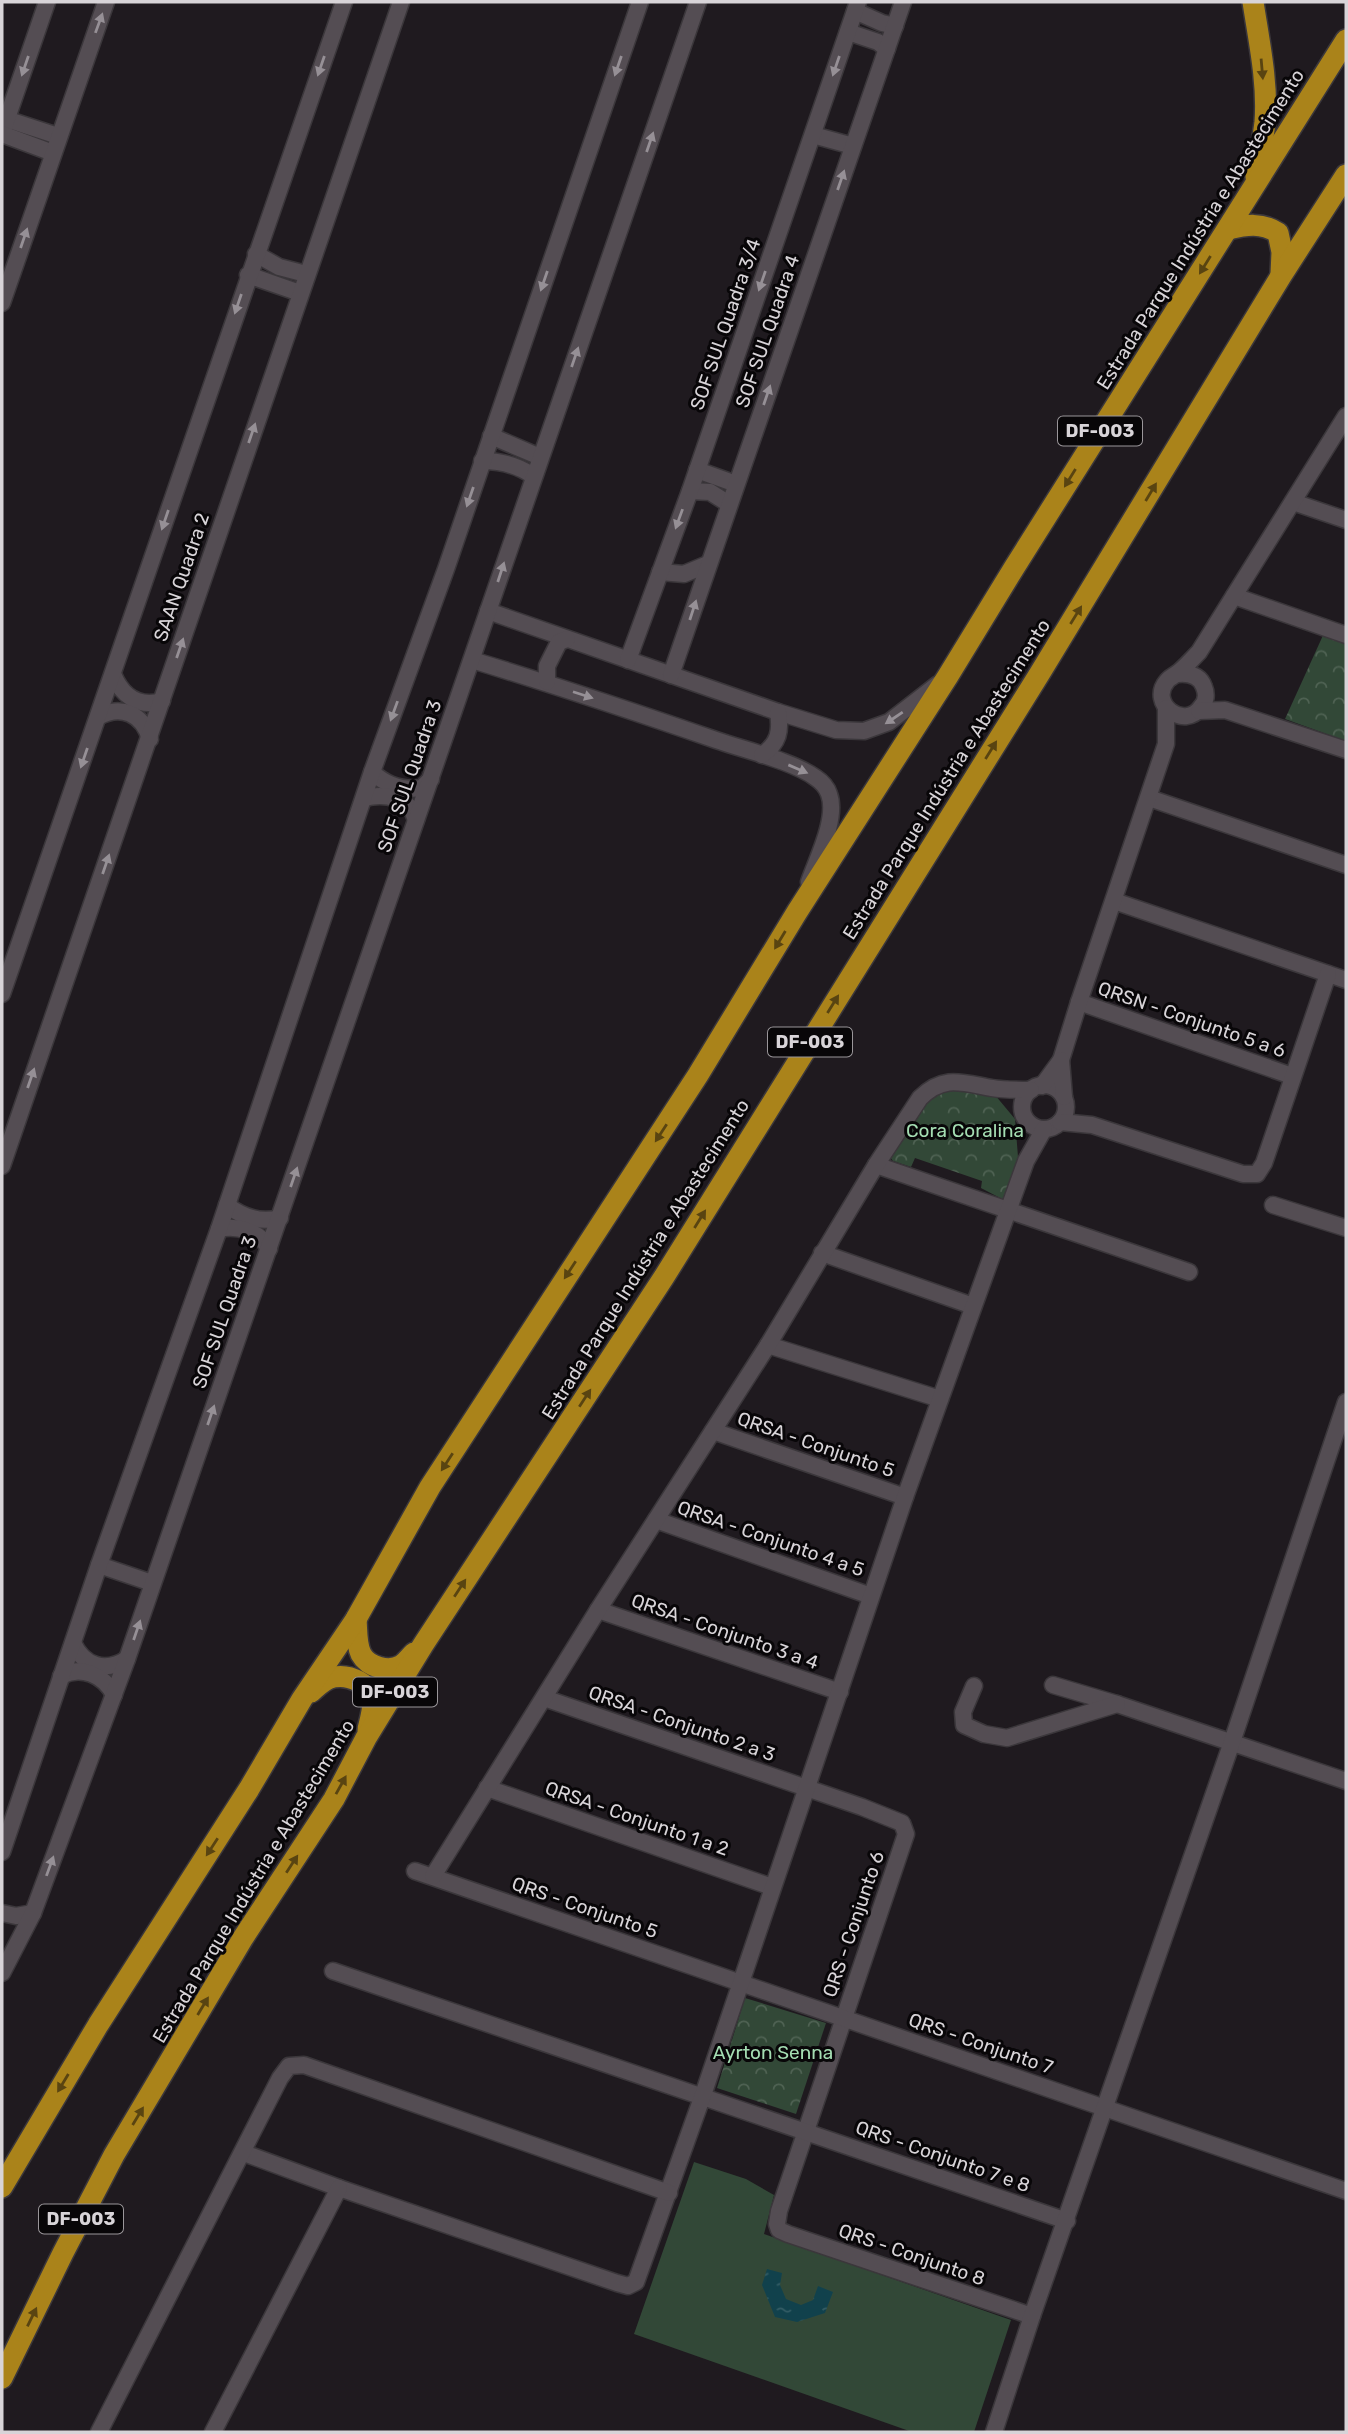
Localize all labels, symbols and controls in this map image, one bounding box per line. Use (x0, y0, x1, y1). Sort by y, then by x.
one-way arrow (93, 13, 104, 34)
one-way arrow (19, 56, 30, 77)
one-way arrow (315, 56, 326, 77)
one-way arrow (612, 56, 623, 77)
one-way arrow (830, 56, 841, 77)
one-way arrow (1257, 58, 1268, 80)
street label: Estrada Parque Indústria e Abastecimento (1092, 65, 1309, 394)
one-way arrow (645, 131, 656, 152)
one-way arrow (836, 170, 847, 191)
one-way arrow (19, 228, 30, 249)
street label: SOF SUL Quadra 3/4 (685, 235, 766, 413)
street label: SOF SUL Quadra 4 (731, 251, 804, 411)
one-way arrow (1199, 255, 1212, 275)
one-way arrow (538, 271, 549, 292)
one-way arrow (756, 271, 767, 292)
one-way arrow (232, 294, 243, 315)
one-way arrow (570, 346, 581, 367)
one-way arrow (762, 385, 773, 406)
road number: DF-003 (1058, 416, 1142, 446)
one-way arrow (248, 422, 258, 443)
one-way arrow (1064, 468, 1077, 487)
one-way arrow (1144, 482, 1157, 501)
one-way arrow (464, 486, 475, 507)
one-way arrow (159, 509, 170, 530)
one-way arrow (674, 509, 685, 530)
street label: SAAN Quadra 2 (149, 510, 214, 644)
one-way arrow (497, 561, 507, 582)
one-way arrow (688, 600, 699, 621)
one-way arrow (1069, 605, 1082, 624)
street label: Estrada Parque Indústria e Abastecimento (838, 615, 1055, 944)
one-way arrow (175, 638, 186, 659)
one-way arrow (573, 690, 594, 701)
street label: SOF SUL Quadra 3 (373, 697, 446, 855)
one-way arrow (388, 701, 399, 722)
one-way arrow (884, 711, 904, 724)
one-way arrow (985, 740, 998, 760)
one-way arrow (78, 748, 89, 769)
one-way arrow (788, 764, 809, 775)
one-way arrow (101, 853, 112, 874)
one-way arrow (773, 931, 786, 950)
street label: QRSN - Conjunto 5 a 6 (1095, 977, 1289, 1062)
one-way arrow (827, 995, 840, 1014)
road number: DF-003 (768, 1028, 852, 1056)
one-way arrow (26, 1068, 37, 1089)
street label: Estrada Parque Indústria e Abastecimento (537, 1095, 754, 1424)
park label: Cora Coralina (906, 1119, 1024, 1142)
one-way arrow (654, 1123, 667, 1142)
one-way arrow (289, 1166, 300, 1187)
one-way arrow (694, 1209, 707, 1228)
street label: SOF SUL Quadra 3 (188, 1233, 261, 1391)
one-way arrow (564, 1261, 577, 1280)
one-way arrow (578, 1389, 592, 1407)
one-way arrow (206, 1404, 217, 1425)
street label: QRSA - Conjunto 5 (734, 1407, 897, 1482)
one-way arrow (440, 1452, 453, 1471)
street label: QRSA - Conjunto 4 a 5 (674, 1496, 867, 1581)
one-way arrow (453, 1579, 466, 1598)
street label: QRSA - Conjunto 3 a 4 (628, 1589, 822, 1674)
one-way arrow (132, 1619, 143, 1640)
road number: DF-003 (353, 1678, 437, 1707)
street label: QRSA - Conjunto 2 a 3 (586, 1681, 778, 1766)
street label: Estrada Parque Indústria e Abastecimento (147, 1715, 359, 2047)
one-way arrow (335, 1775, 347, 1794)
street label: QRSA - Conjunto 1 a 2 (542, 1776, 732, 1861)
one-way arrow (205, 1838, 219, 1856)
street label: QRS - Conjunto 6 (818, 1848, 889, 2000)
one-way arrow (285, 1854, 298, 1873)
one-way arrow (45, 1856, 56, 1877)
street label: QRS - Conjunto 5 (509, 1872, 661, 1943)
one-way arrow (197, 1996, 209, 2015)
street label: QRS - Conjunto 7 (906, 2008, 1056, 2079)
park label: Ayrton Senna (713, 2041, 833, 2064)
one-way arrow (57, 2074, 69, 2093)
one-way arrow (132, 2106, 144, 2125)
street label: QRS - Conjunto 7 e 8 (853, 2116, 1033, 2197)
road number: DF-003 (39, 2204, 123, 2234)
street label: QRS - Conjunto 8 (836, 2219, 988, 2290)
one-way arrow (26, 2307, 37, 2327)

